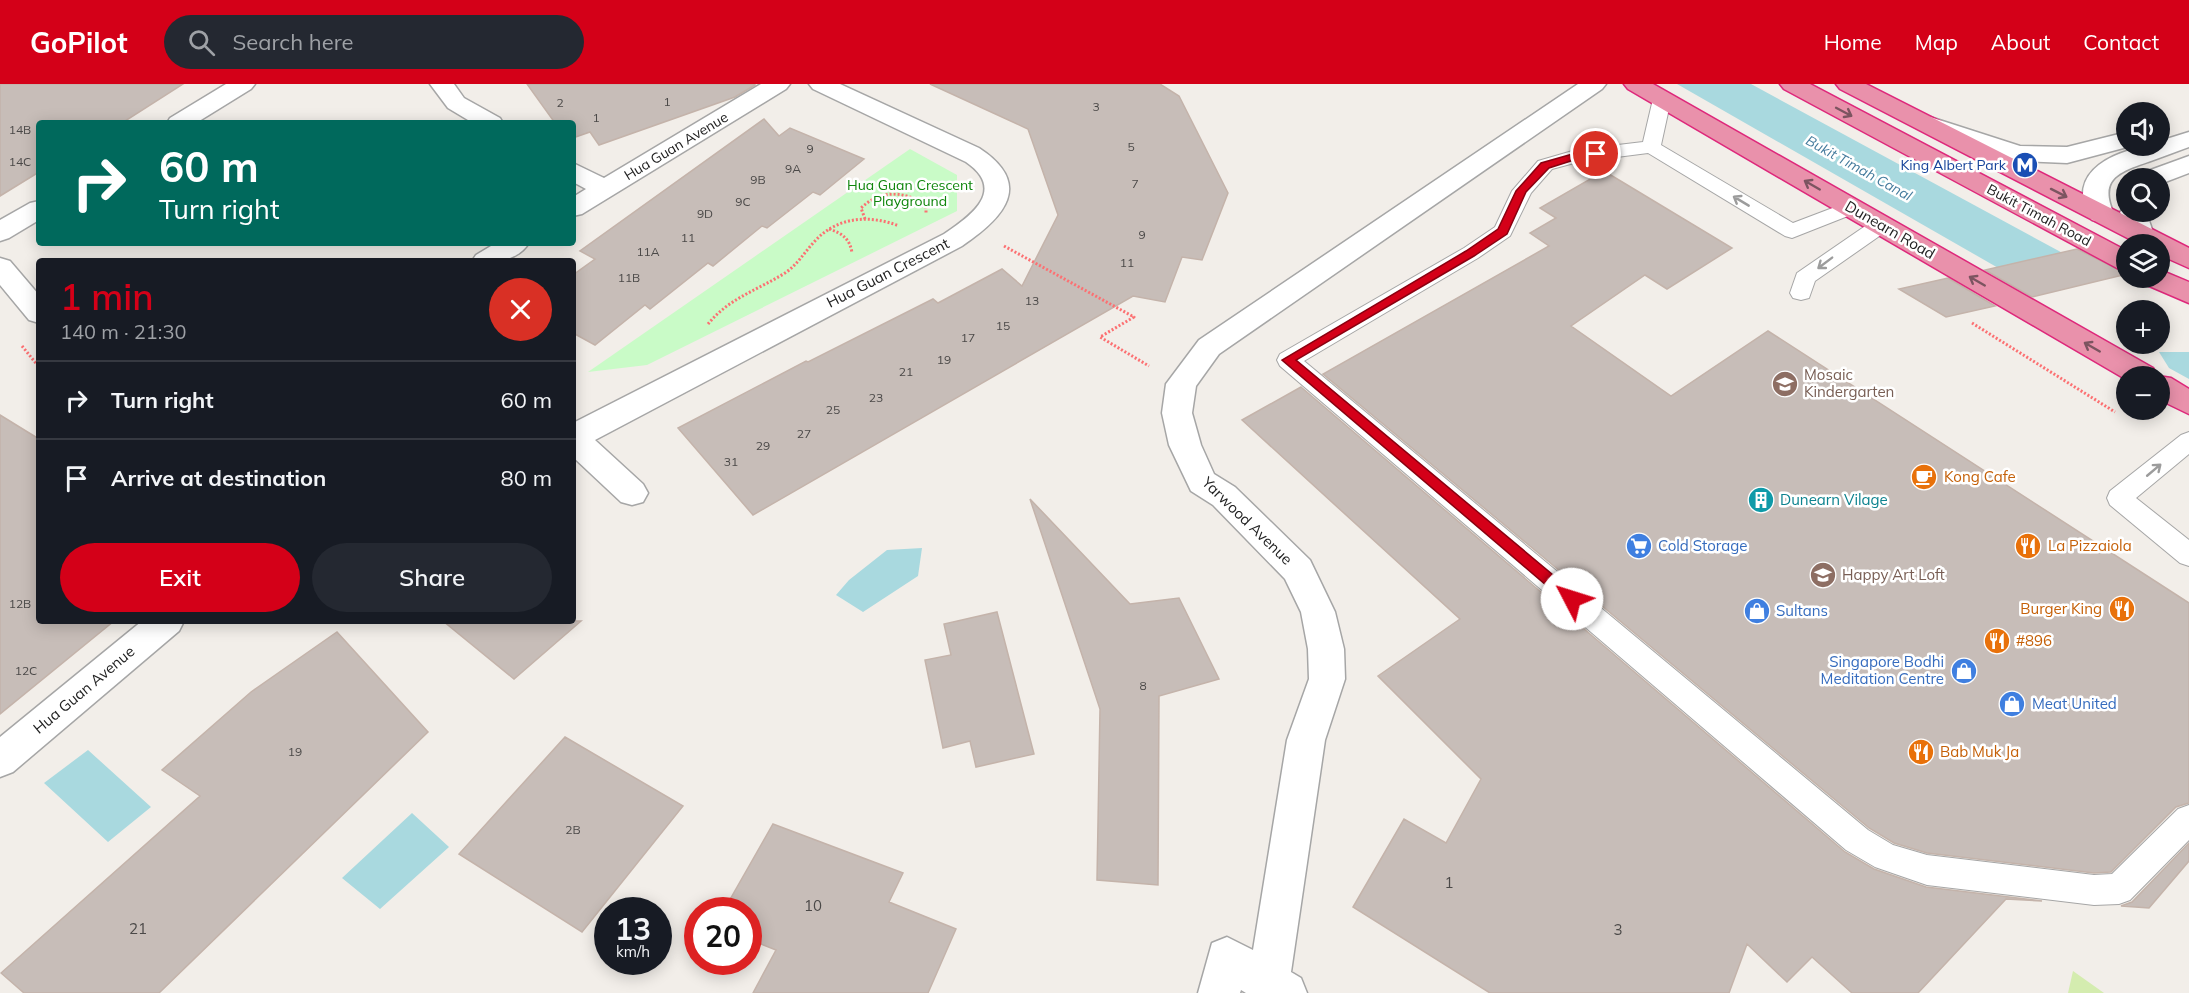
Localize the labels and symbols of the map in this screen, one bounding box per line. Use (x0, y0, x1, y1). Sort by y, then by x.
house number: 1 (663, 94, 671, 109)
house number: 2 (556, 95, 564, 110)
house number: 3 (1092, 99, 1100, 114)
one-way arrow (1835, 106, 1852, 118)
street label: Hua Guan Avenue (621, 108, 731, 184)
house number: 1 (592, 110, 600, 125)
house number: 14B (9, 122, 31, 137)
pin (1570, 128, 1621, 179)
water label: Bukit Timah Canal (1803, 131, 1916, 205)
house number: 5 (1127, 139, 1135, 154)
house number: 9 (806, 141, 814, 156)
metro station icon: King Albert Park (2010, 150, 2040, 180)
house number: 14C (9, 154, 31, 169)
place label: King Albert Park (1900, 156, 2007, 174)
house number: 9A (785, 161, 801, 176)
house number: 9B (750, 172, 766, 187)
park label: Hua Guan Crescent Playground (847, 176, 973, 210)
house number: 7 (1131, 176, 1139, 191)
one-way arrow (1804, 179, 1821, 191)
street label: Bukit Timah Road (1984, 180, 2094, 250)
one-way arrow (2050, 188, 2068, 199)
house number: 9C (735, 194, 751, 209)
one-way arrow (1733, 195, 1750, 207)
street label: Dunearn Road (1842, 196, 1939, 263)
house number: 9D (697, 206, 713, 221)
house number: 9 (1138, 227, 1146, 242)
house number: 11 (681, 230, 695, 245)
street label: Hua Guan Crescent (823, 233, 952, 312)
house number: 11A (636, 244, 660, 259)
house number: 11 (1120, 255, 1134, 270)
one-way arrow (1817, 257, 1833, 270)
house number: 11B (618, 270, 640, 285)
one-way arrow (1969, 275, 1986, 287)
house number: 13 (1025, 293, 1039, 308)
house number: 15 (996, 318, 1010, 333)
house number: 17 (961, 330, 975, 345)
one-way arrow (2084, 341, 2101, 353)
house number: 19 (937, 352, 951, 367)
house number: 21 (899, 364, 913, 379)
place label: Mosaic Kindergarten (1804, 365, 1894, 401)
school or university icon: Mosaic Kindergarten (1770, 369, 1800, 399)
house number: 23 (869, 390, 883, 405)
house number: 25 (826, 402, 840, 417)
house number: 27 (797, 426, 811, 441)
house number: 29 (756, 438, 770, 453)
house number: 31 (724, 454, 738, 469)
cafe icon: Kong Cafe (1909, 462, 1939, 492)
one-way arrow (2146, 463, 2162, 476)
place label: Kong Cafe (1944, 467, 2016, 486)
street label: Yarwood Avenue (1198, 472, 1296, 568)
building icon: Dunearn Vilage (1746, 485, 1776, 515)
place label: Dunearn Vilage (1780, 490, 1888, 509)
supermarket icon: Cold Storage (1624, 531, 1654, 561)
restaurant icon: La Pizzaiola (2013, 531, 2043, 561)
place label: Cold Storage (1658, 536, 1747, 555)
place label: La Pizzaiola (2048, 536, 2132, 555)
school or university icon: Happy Art Loft (1808, 560, 1838, 590)
place label: Happy Art Loft (1842, 565, 1945, 584)
position arrow (1540, 567, 1604, 631)
restaurant icon: Burger King (2107, 594, 2137, 624)
house number: 12B (9, 596, 31, 611)
shop icon: Sultans (1742, 596, 1772, 626)
place label: Burger King (2020, 599, 2102, 618)
place label: Sultans (1776, 601, 1828, 620)
restaurant icon: #896 (1982, 626, 2012, 656)
place label: #896 (2016, 631, 2052, 650)
street label: Hua Guan Avenue (29, 642, 138, 738)
place label: Singapore Bodhi Meditation Centre (1821, 652, 1944, 688)
shop icon: Singapore Bodhi Meditation Centre (1949, 656, 1979, 686)
house number: 12C (15, 663, 37, 678)
house number: 8 (1139, 678, 1147, 693)
shop icon: Meat United (1997, 689, 2027, 719)
place label: Meat United (2032, 694, 2117, 713)
restaurant icon: Bab Muk Ja (1906, 737, 1936, 767)
place label: Bab Muk Ja (1940, 742, 2019, 761)
house number: 19 (288, 744, 302, 759)
house number: 2B (565, 822, 581, 837)
house number: 1 (1444, 873, 1454, 892)
house number: 10 (804, 896, 822, 915)
speed limit sign: 20 (684, 897, 762, 975)
house number: 21 (129, 919, 147, 938)
house number: 3 (1613, 920, 1623, 939)

